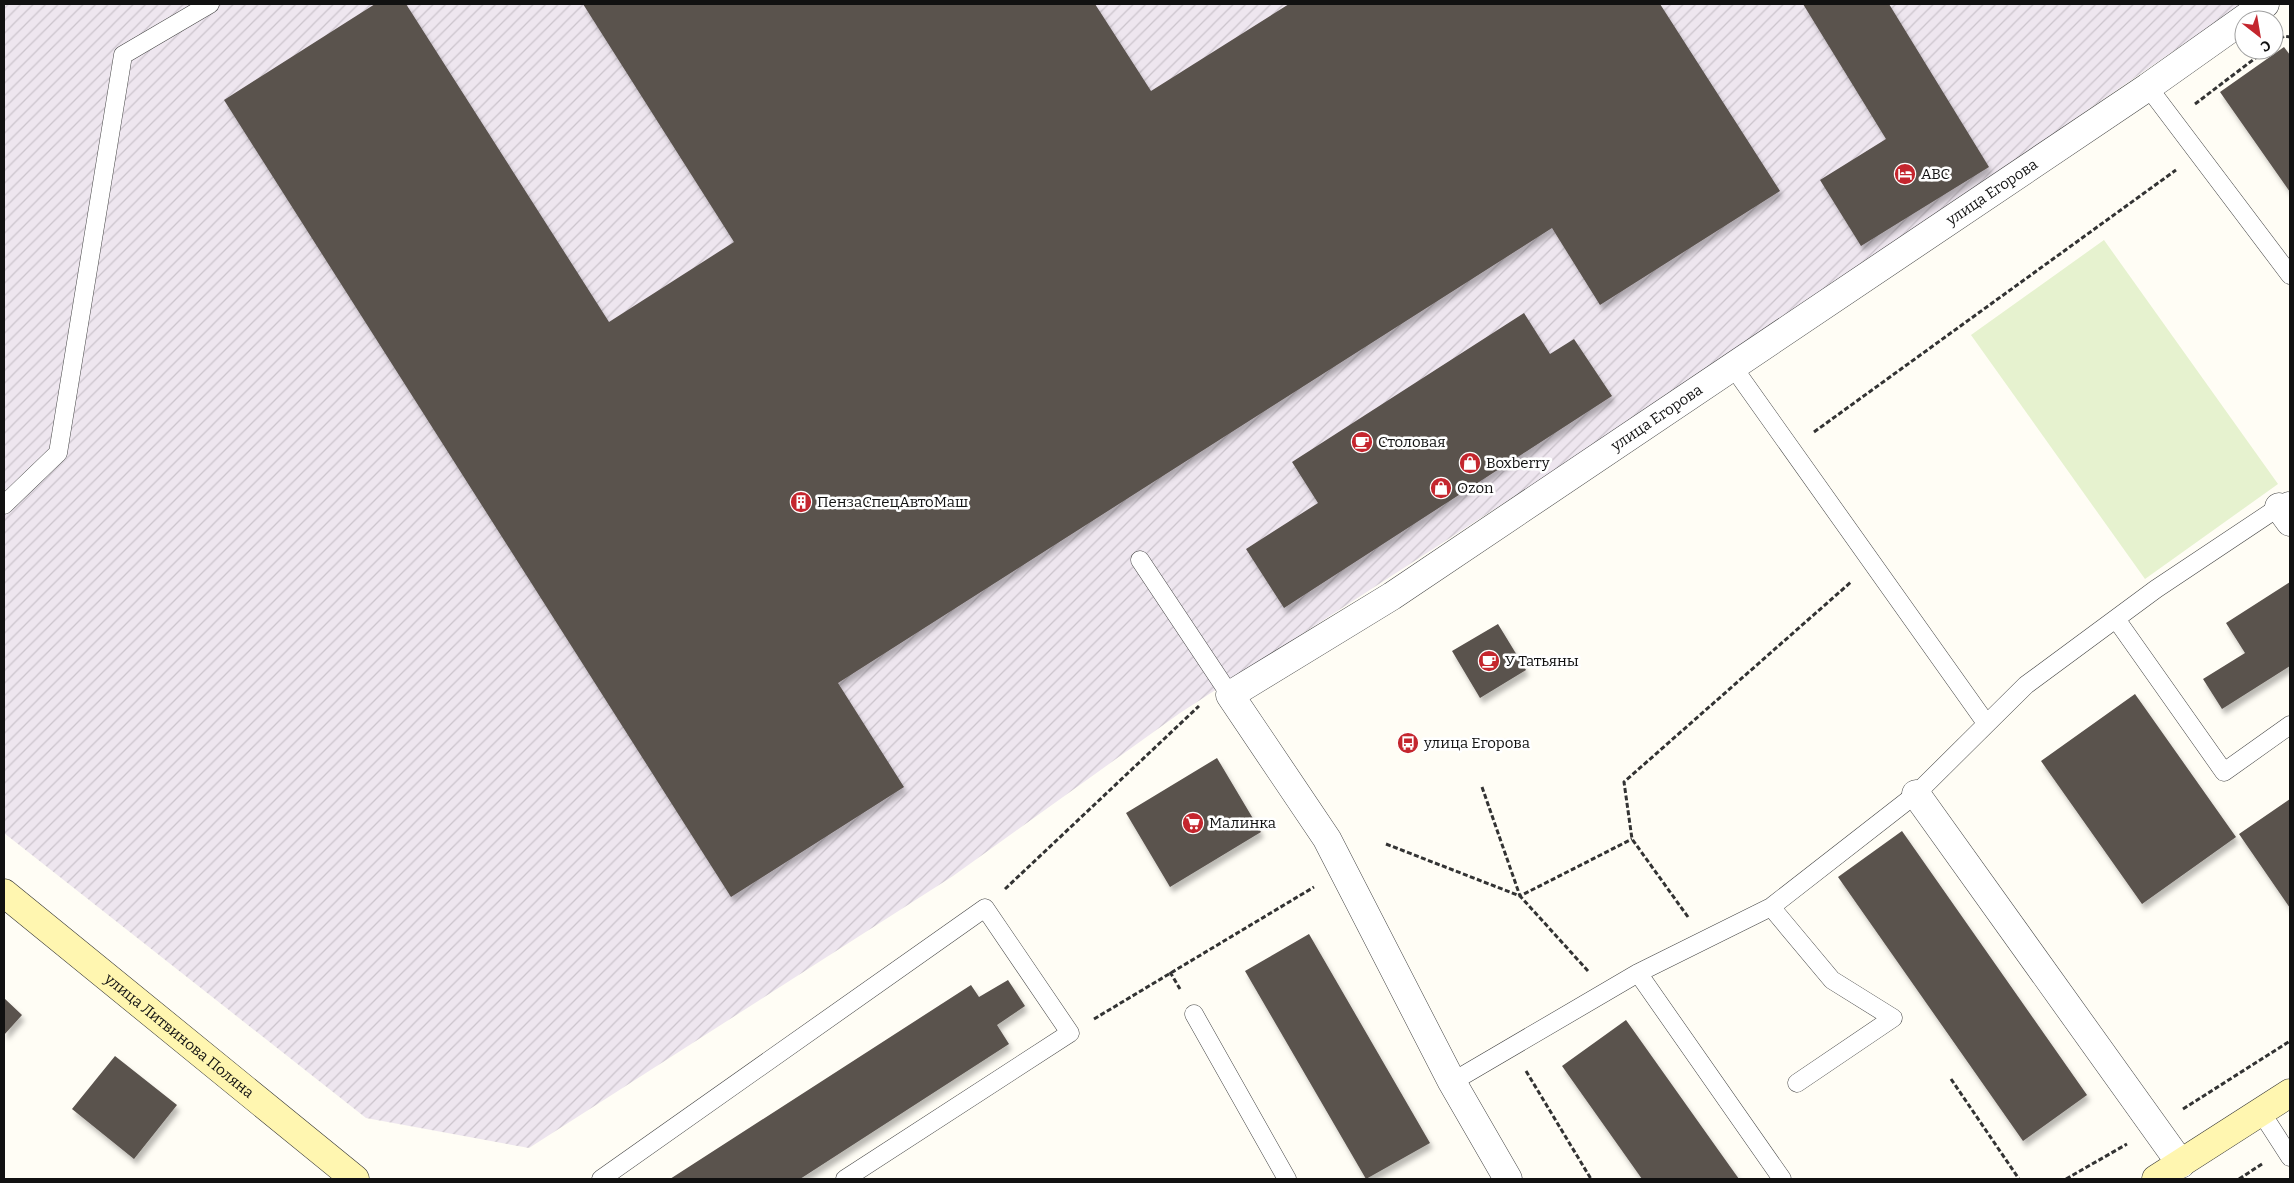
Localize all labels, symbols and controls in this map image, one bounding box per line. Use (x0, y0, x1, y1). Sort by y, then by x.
north arrow (2234, 10, 2284, 60)
text: С (2257, 36, 2274, 55)
street label: улица Егорова (1942, 155, 2041, 230)
hotel icon: ABC (1893, 162, 1917, 186)
place label: ABC (1921, 165, 1950, 183)
street label: улица Егорова (1607, 381, 1706, 455)
cafe icon: Столовая (1350, 430, 1374, 454)
place label: Столовая (1378, 433, 1446, 451)
shop icon: Boxberry (1458, 451, 1482, 475)
place label: Boxberry (1486, 454, 1550, 472)
shop icon: Ozon (1429, 476, 1453, 500)
place label: Ozon (1457, 479, 1494, 497)
building icon: ПензаСпецАвтоМаш (789, 490, 813, 514)
place label: ПензаСпецАвтоМаш (817, 493, 968, 511)
cafe icon: У Татьяны (1477, 649, 1501, 673)
place label: У Татьяны (1505, 652, 1579, 670)
bus stop icon: улица Егорова (1396, 731, 1420, 755)
place label: улица Егорова (1423, 734, 1530, 752)
supermarket icon: Малинка (1181, 811, 1205, 835)
place label: Малинка (1209, 814, 1276, 832)
street label: улица Литвинова Поляна (100, 969, 257, 1102)

